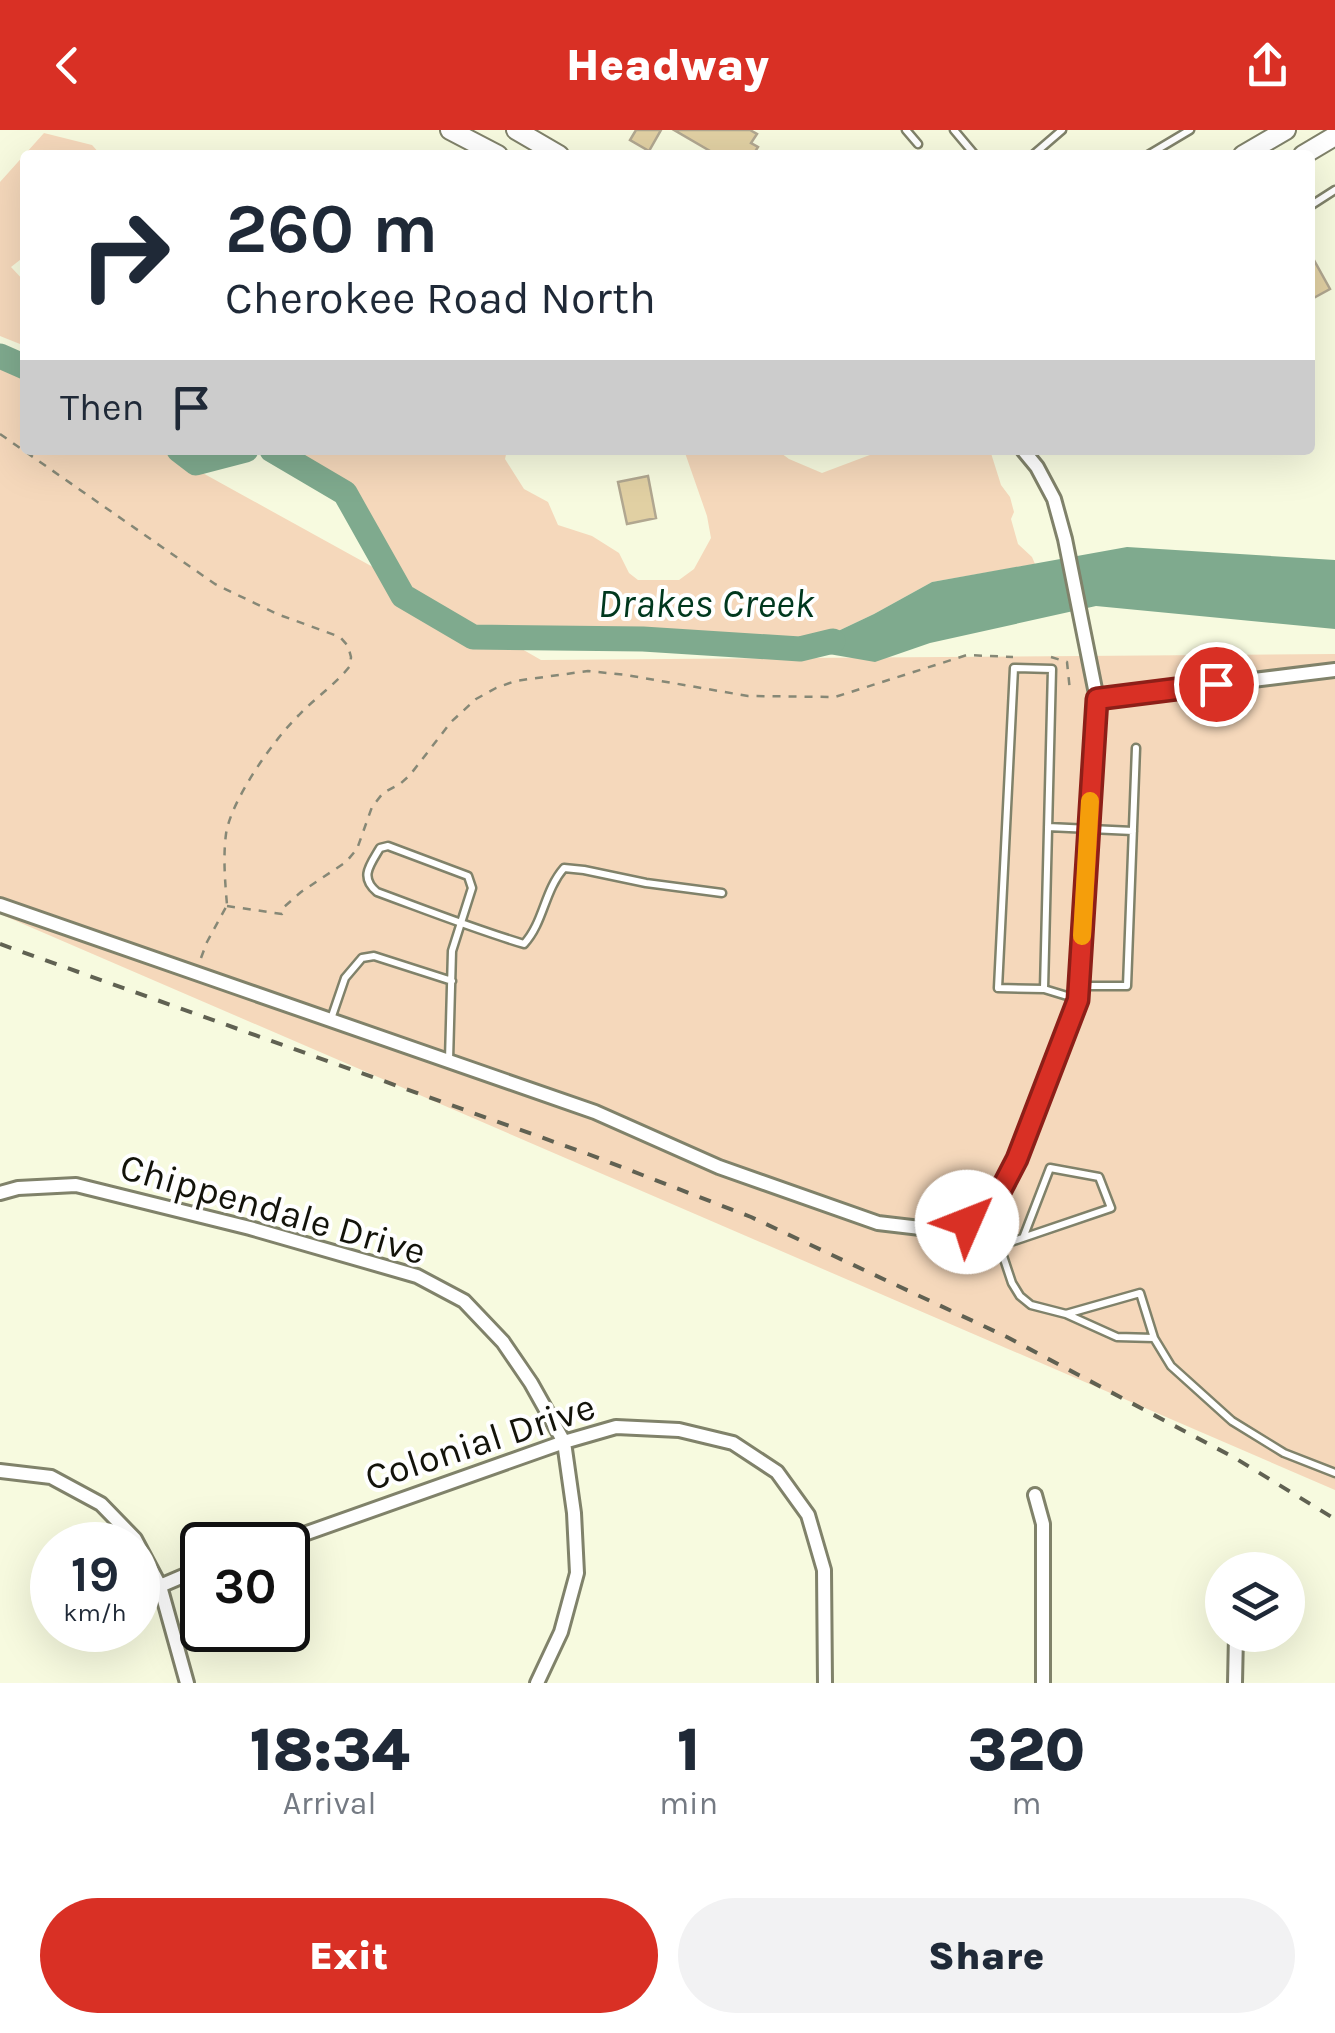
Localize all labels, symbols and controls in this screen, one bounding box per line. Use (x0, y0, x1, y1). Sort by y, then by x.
icon: back (40, 38, 95, 93)
icon: share (1240, 38, 1295, 93)
text: Headway (566, 39, 769, 91)
text: 260 m (225, 188, 438, 270)
icon: right (60, 190, 190, 320)
text: Cherokee Road North (225, 272, 656, 324)
icon: arrive (164, 380, 219, 435)
text: Then (60, 385, 144, 430)
water label: Drakes Creek (597, 580, 815, 627)
pin (1174, 642, 1259, 727)
icon: arrive (1189, 657, 1244, 712)
street label: Chippendale Drive (115, 1144, 431, 1274)
position arrow (915, 1170, 1019, 1274)
street label: Colonial Drive (359, 1384, 601, 1500)
speed limit sign: 30 (180, 1522, 310, 1652)
text: 19 (71, 1545, 119, 1604)
map controls (1205, 1552, 1305, 1652)
button: layers (1205, 1552, 1305, 1652)
text: km/h (63, 1598, 127, 1627)
text: 18:34 (250, 1715, 409, 1785)
text: 1 (677, 1715, 700, 1785)
text: 320 (968, 1715, 1085, 1785)
text: Arrival (283, 1785, 376, 1822)
text: min (659, 1785, 718, 1822)
text: m (1011, 1785, 1041, 1822)
button: Exit (40, 1898, 658, 2013)
button: Share (678, 1898, 1295, 2013)

